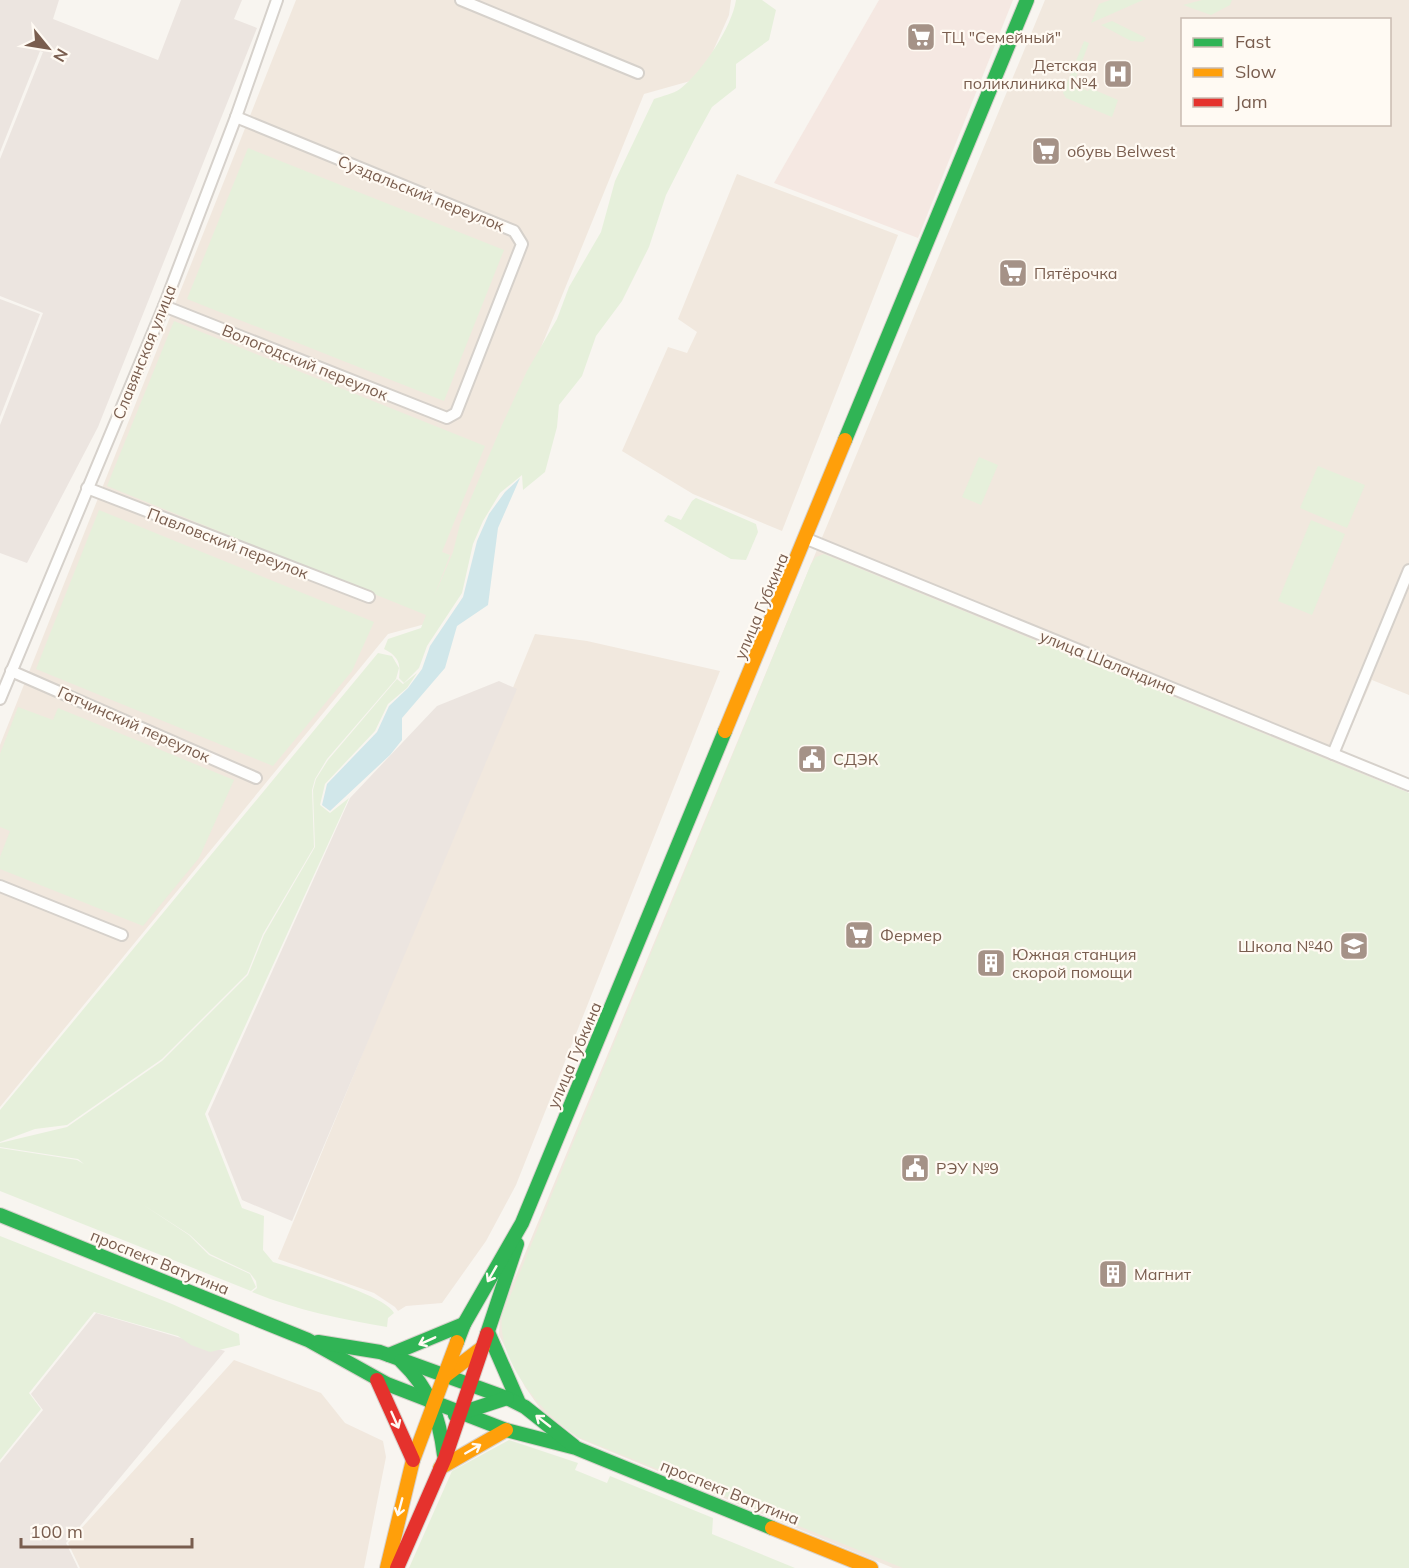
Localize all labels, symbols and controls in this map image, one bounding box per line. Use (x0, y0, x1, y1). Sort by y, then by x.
north arrow (18, 18, 78, 78)
legend (1181, 18, 1391, 126)
supermarket icon: ТЦ "Семейный" (905, 21, 937, 53)
place label: ТЦ "Семейный" (942, 27, 1061, 47)
text: Fast (1235, 30, 1271, 53)
text: N (49, 45, 73, 66)
place label: Детская поликлиника №4 (963, 55, 1097, 93)
hospital icon: Детская поликлиника №4 (1102, 58, 1134, 90)
text: Slow (1235, 60, 1277, 83)
text: Jam (1235, 90, 1268, 113)
supermarket icon: обувь Belwest (1030, 135, 1062, 167)
place label: обувь Belwest (1067, 141, 1176, 161)
street label: Суздальский переулок (335, 150, 507, 236)
supermarket icon: Пятёрочка (997, 257, 1029, 289)
place label: Пятёрочка (1034, 263, 1118, 283)
street label: Славянская улица (108, 282, 180, 422)
street label: Вологодский переулок (219, 320, 391, 405)
street label: Павловский переулок (145, 503, 312, 583)
street label: улица Губкина (730, 550, 792, 662)
street label: улица Шаландина (1037, 626, 1179, 698)
street label: Гатчинский переулок (55, 681, 213, 767)
public building icon: СДЭК (796, 743, 828, 775)
place label: СДЭК (833, 749, 879, 769)
supermarket icon: Фермер (843, 919, 875, 951)
place label: Фермер (880, 925, 942, 945)
school or university icon: Школа №40 (1338, 930, 1370, 962)
place label: Школа №40 (1238, 936, 1333, 956)
place label: Южная станция скорой помощи (1012, 944, 1137, 982)
building icon: Южная станция скорой помощи (975, 947, 1007, 979)
street label: улица Губкина (543, 999, 605, 1111)
public building icon: РЭУ №9 (899, 1152, 931, 1184)
place label: РЭУ №9 (936, 1158, 999, 1178)
street label: проспект Ватутина (88, 1225, 232, 1299)
building icon: Магнит (1097, 1258, 1129, 1290)
place label: Магнит (1134, 1264, 1192, 1284)
one-way arrow (486, 1265, 498, 1282)
one-way arrow (419, 1336, 437, 1348)
one-way arrow (390, 1410, 401, 1428)
one-way arrow (535, 1415, 551, 1428)
one-way arrow (464, 1443, 481, 1455)
street label: проспект Ватутина (658, 1455, 802, 1529)
one-way arrow (394, 1497, 406, 1516)
scale bar (21, 1511, 192, 1549)
text: 100 m (30, 1520, 83, 1543)

